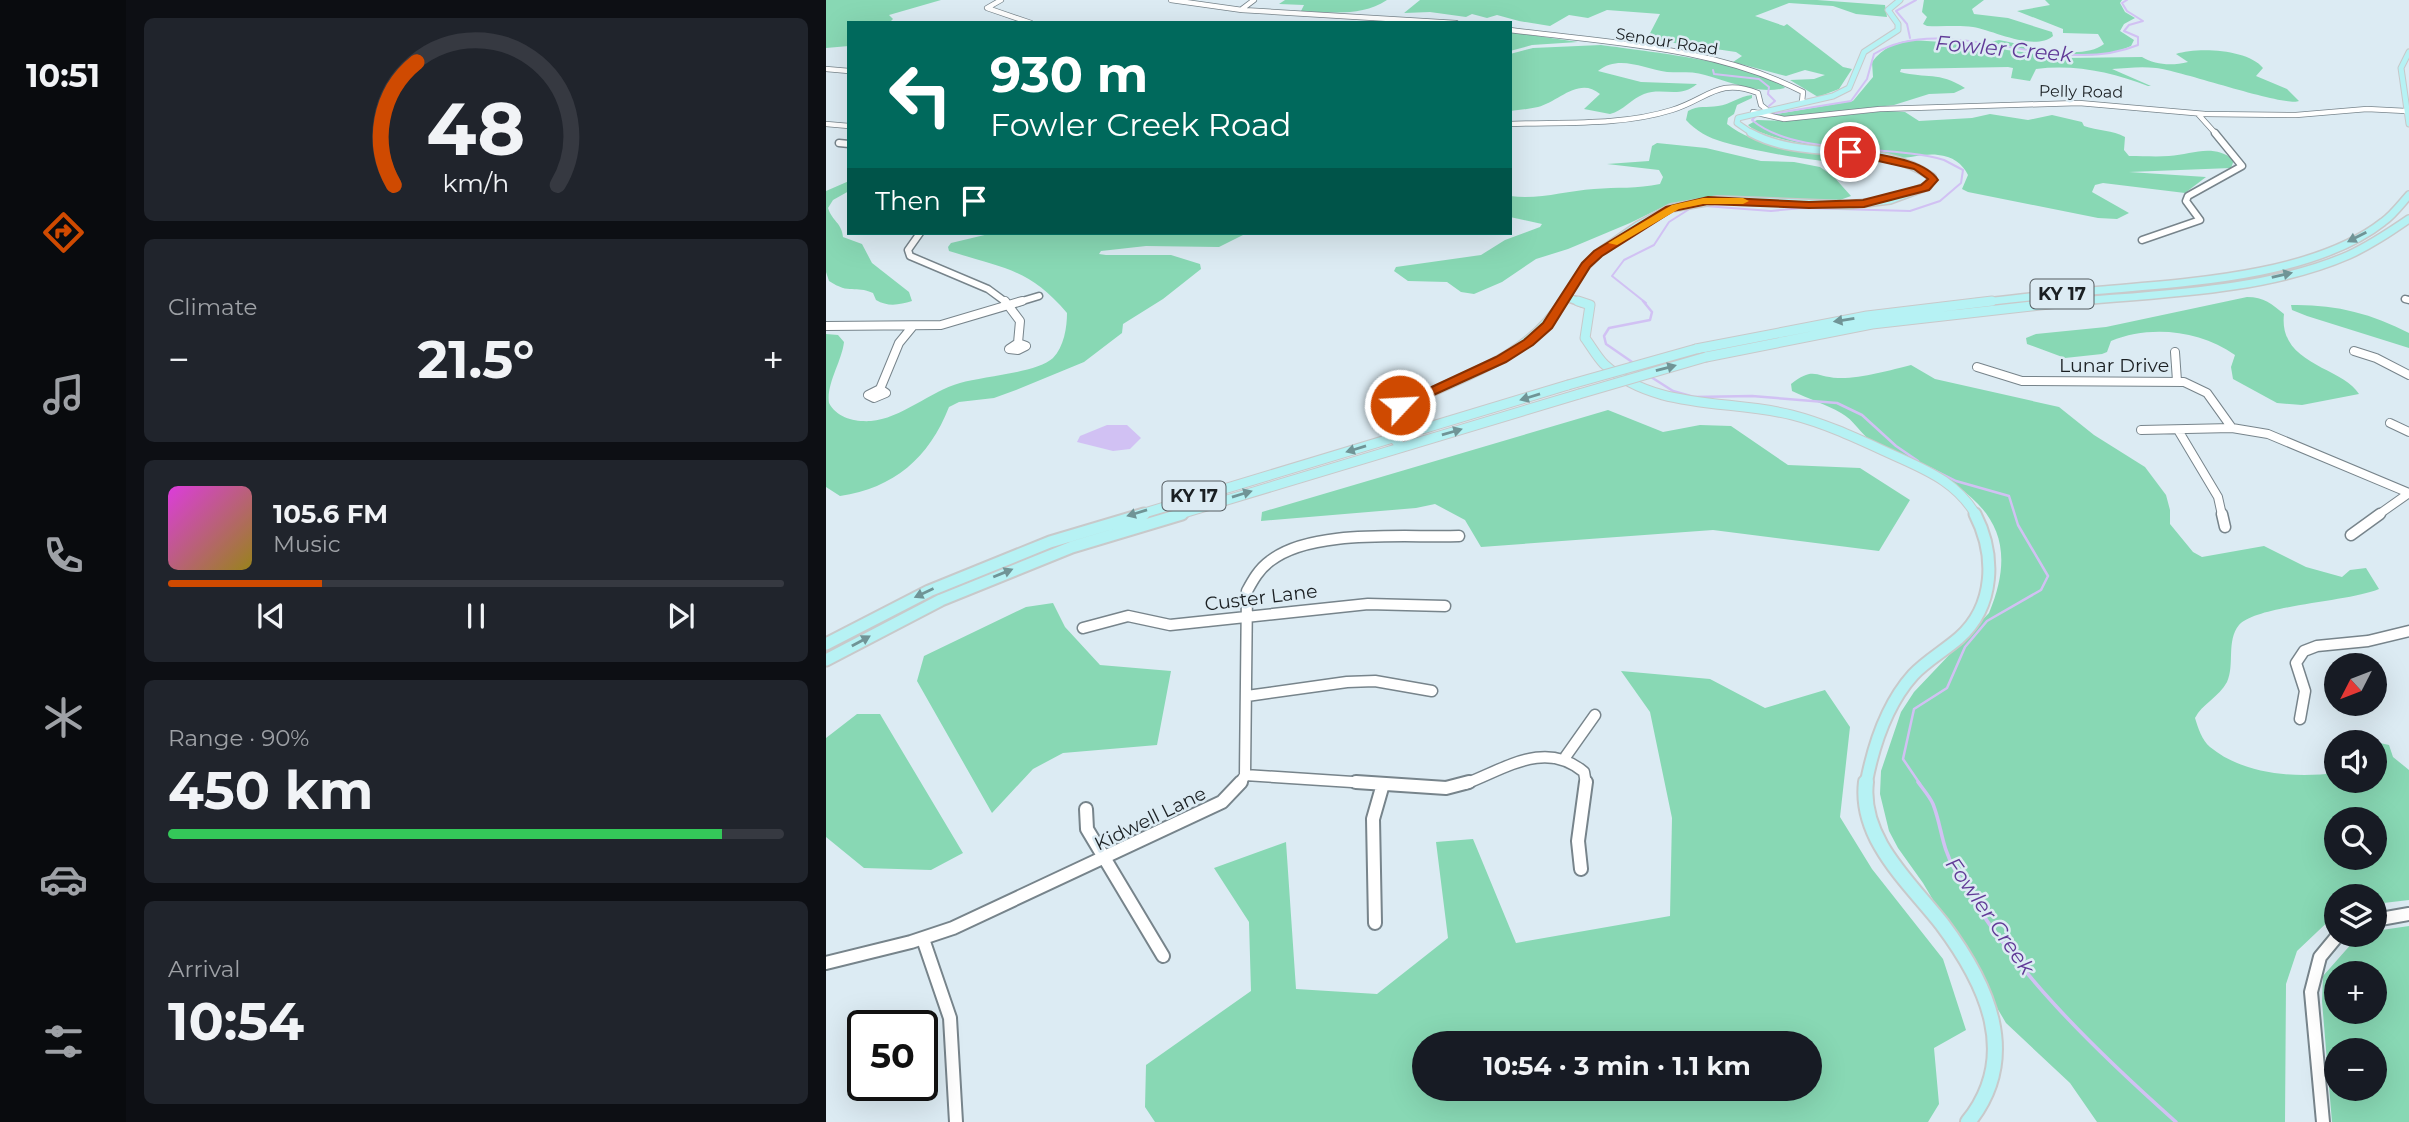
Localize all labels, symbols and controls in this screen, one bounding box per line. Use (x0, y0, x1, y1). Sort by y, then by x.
street label: Senour Road (1614, 24, 1720, 59)
water label: Fowler Creek (1934, 30, 2075, 67)
text: 930 m (990, 45, 1148, 104)
icon: left (875, 49, 966, 140)
text: 10:51 (26, 56, 100, 95)
street label: Pelly Road (2039, 81, 2123, 102)
text: 48 (427, 86, 525, 174)
text: Fowler Creek Road (990, 105, 1292, 144)
pin (1820, 122, 1880, 182)
icon: arrive (1831, 133, 1869, 171)
text: km/h (443, 168, 509, 198)
icon: arrive (955, 182, 993, 220)
text: Then (875, 185, 941, 217)
icon: directions (39, 208, 88, 257)
one-way arrow (2347, 232, 2367, 243)
one-way arrow (2271, 269, 2293, 280)
road number: KY 17 (2030, 280, 2094, 308)
text: Climate (168, 293, 257, 321)
one-way arrow (1833, 315, 1855, 326)
text: 21.5° (417, 328, 535, 391)
text: − (168, 336, 190, 383)
text: + (762, 336, 784, 383)
street label: Lunar Drive (2059, 354, 2169, 377)
one-way arrow (1655, 362, 1677, 373)
position arrow (1363, 368, 1437, 442)
icon: music (39, 370, 88, 419)
one-way arrow (1519, 393, 1540, 403)
one-way arrow (1441, 427, 1462, 437)
one-way arrow (1345, 445, 1366, 455)
road number: KY 17 (1162, 482, 1226, 510)
one-way arrow (1232, 489, 1253, 499)
text: 105.6 FM (273, 498, 388, 530)
one-way arrow (1126, 509, 1147, 519)
text: Music (273, 530, 341, 558)
icon: phone (39, 531, 88, 580)
one-way arrow (993, 568, 1014, 579)
street label: Custer Lane (1203, 579, 1319, 616)
one-way arrow (914, 588, 935, 599)
icon: previous (252, 597, 290, 635)
icon: pause (457, 597, 495, 635)
icon: next (662, 597, 700, 635)
one-way arrow (851, 635, 871, 646)
north arrow (2324, 653, 2387, 716)
map controls (2324, 653, 2387, 1101)
icon: climate (39, 693, 88, 742)
text: Range · 90% (168, 724, 309, 752)
button: sound (2324, 730, 2387, 793)
text: 450 km (168, 759, 373, 822)
street label: Kidwell Lane (1091, 782, 1210, 855)
button: search (2324, 807, 2387, 870)
water label: Fowler Creek (1941, 852, 2041, 980)
icon: car (39, 855, 88, 904)
button: layers (2324, 884, 2387, 947)
text: Arrival (168, 955, 241, 983)
button: + (2324, 961, 2387, 1024)
text: 10:54 (168, 990, 304, 1053)
speed limit sign: 50 (847, 1010, 938, 1101)
icon: filters (39, 1017, 88, 1066)
button: − (2324, 1038, 2387, 1101)
text: 10:54 · 3 min · 1.1 km (1483, 1050, 1751, 1082)

